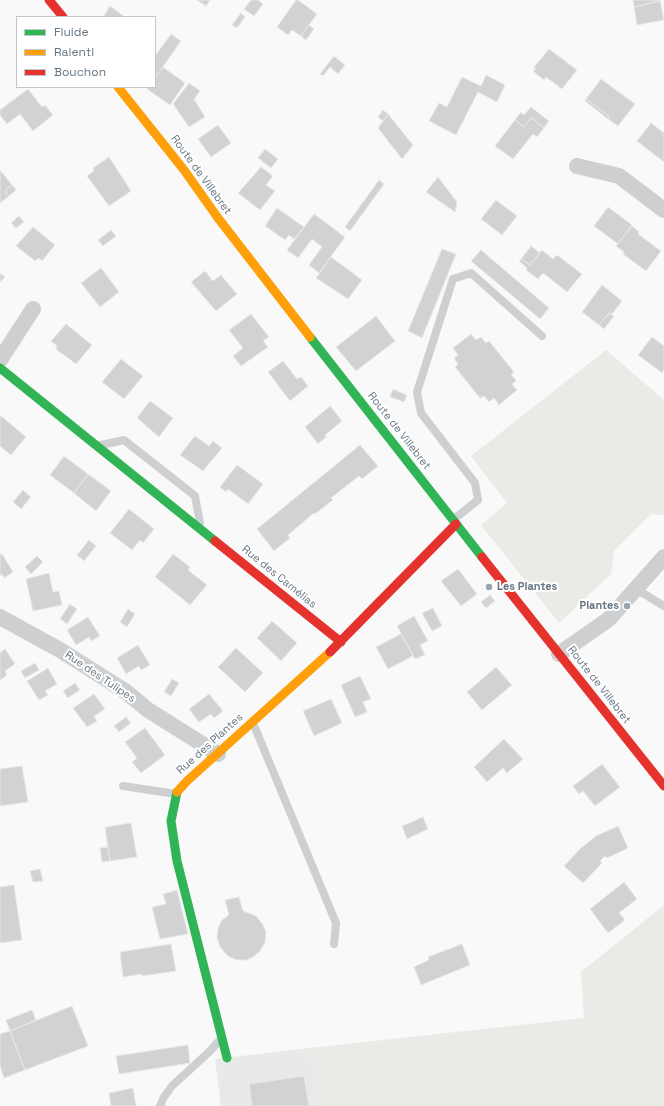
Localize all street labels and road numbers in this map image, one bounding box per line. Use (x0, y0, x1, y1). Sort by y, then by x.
street label: Route de Villebret (168, 133, 234, 217)
street label: Route de Villebret (365, 390, 433, 472)
street label: Rue des Camélias (239, 543, 319, 611)
street label: Route de Villebret (565, 644, 633, 726)
street label: Rue des Tulipes (62, 648, 138, 706)
street label: Rue des Plantes (174, 711, 246, 777)

